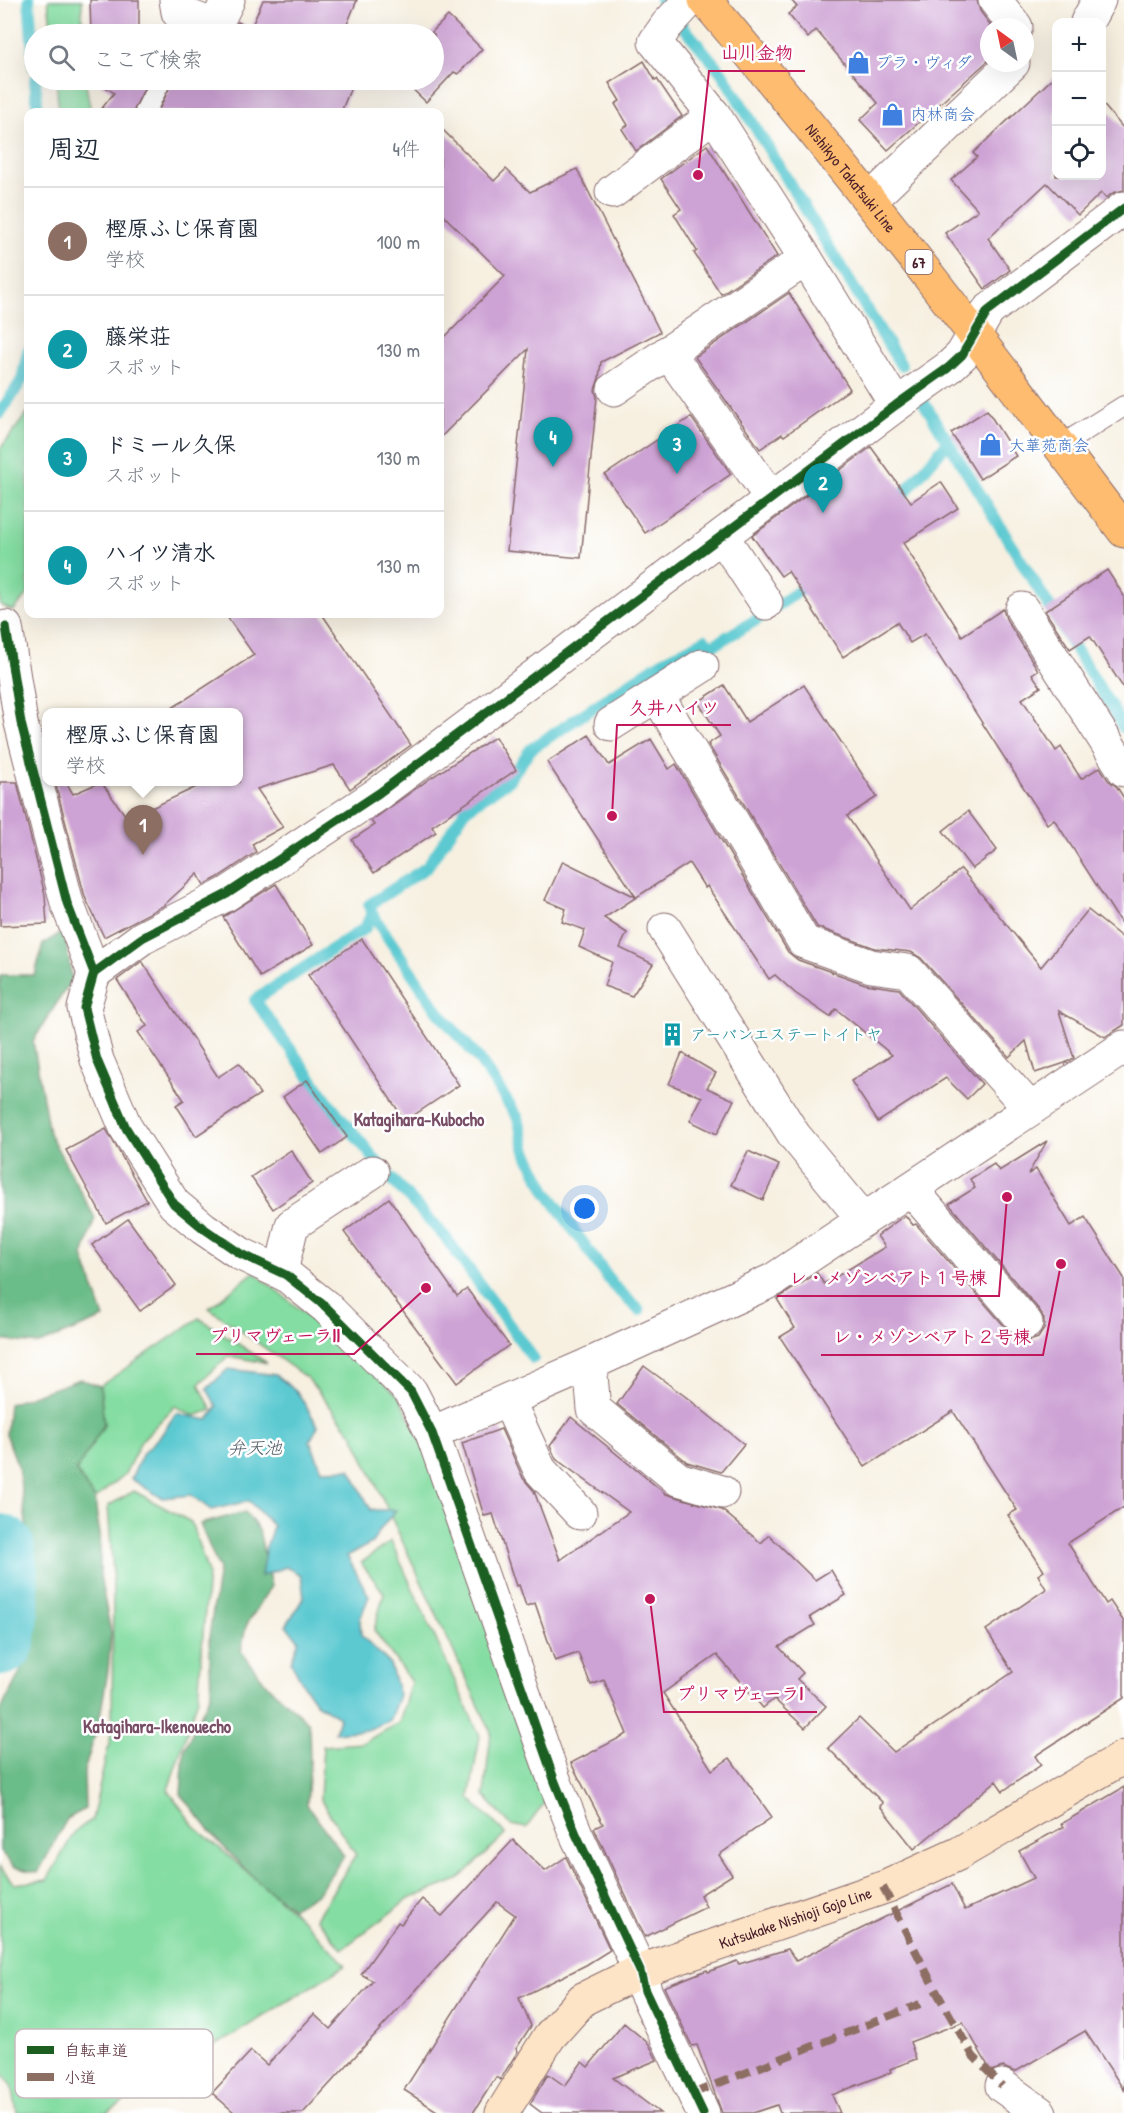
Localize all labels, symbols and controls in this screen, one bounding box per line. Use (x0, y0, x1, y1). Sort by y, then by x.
north arrow (980, 18, 1034, 72)
map controls (1052, 18, 1106, 180)
button: + (1052, 18, 1106, 72)
search box (24, 24, 444, 90)
callout: 山川金物 (709, 35, 805, 71)
text: 山川金物 (721, 40, 793, 65)
icon: search (45, 41, 78, 74)
text: ここで検索 (93, 44, 203, 74)
shop icon: プラ・ヴィダ (845, 49, 871, 75)
place label: プラ・ヴィダ (876, 51, 972, 73)
button: − (1052, 72, 1106, 126)
shop icon: 内林商会 (880, 101, 906, 127)
place label: 内林商会 (911, 103, 975, 125)
street label: Nishikyo Takatsuki Line (801, 119, 902, 237)
button: locate (1052, 126, 1106, 180)
text: 周辺 (48, 131, 100, 166)
text: 4件 (393, 135, 420, 162)
text: 樫原ふじ保育園 (105, 213, 259, 243)
text: 1 (64, 228, 71, 255)
text: 100 m (377, 228, 420, 255)
text: 学校 (105, 245, 145, 272)
road number: 67 (906, 250, 932, 274)
text: 藤栄荘 (105, 321, 171, 351)
text: 2 (63, 336, 72, 363)
text: 130 m (377, 336, 420, 363)
text: スポット (105, 353, 185, 380)
pin: 4 (534, 418, 572, 467)
pin: 3 (658, 424, 696, 474)
text: ドミール久保 (105, 429, 236, 459)
shop icon: 大華苑商会 (978, 432, 1004, 458)
place label: 大華苑商会 (1009, 434, 1089, 456)
text: 3 (63, 444, 72, 471)
text: 130 m (377, 444, 420, 471)
text: スポット (105, 461, 185, 488)
pin: 2 (804, 464, 842, 513)
text: ハイツ清水 (105, 537, 215, 567)
text: 4 (64, 552, 71, 579)
text: 130 m (377, 552, 420, 579)
text: スポット (105, 569, 185, 596)
callout: 久井ハイツ (617, 689, 731, 725)
text: 久井ハイツ (629, 695, 719, 720)
popup (42, 708, 243, 786)
text: 樫原ふじ保育園 (65, 719, 220, 749)
text: 学校 (65, 751, 105, 778)
pin: 1 (124, 806, 162, 855)
building icon: アーバンエステートイトヤ (659, 1021, 685, 1047)
place label: アーバンエステートイトヤ (690, 1023, 882, 1045)
district label: Katagihara-Kubocho (354, 1107, 485, 1133)
your location (570, 1194, 599, 1223)
callout: レ・メゾンベアト１号棟 (777, 1260, 999, 1296)
text: レ・メゾンベアト１号棟 (789, 1265, 987, 1290)
callout: プリマヴェーラII (196, 1318, 354, 1354)
callout: レ・メゾンベアト２号棟 (821, 1319, 1043, 1355)
text: プリマヴェーラII (209, 1323, 341, 1348)
text: レ・メゾンベアト２号棟 (833, 1324, 1031, 1349)
water label: 弁天池 (228, 1435, 283, 1460)
callout: プリマヴェーラI (664, 1676, 817, 1712)
text: プリマヴェーラI (677, 1681, 804, 1706)
district label: Katagihara-Ikenouecho (83, 1714, 232, 1740)
street label: Kutsukake Nishioji Gojo Line (716, 1881, 875, 1954)
legend (15, 2029, 213, 2098)
text: 自転車道 (64, 2039, 128, 2061)
text: 小道 (64, 2066, 96, 2088)

